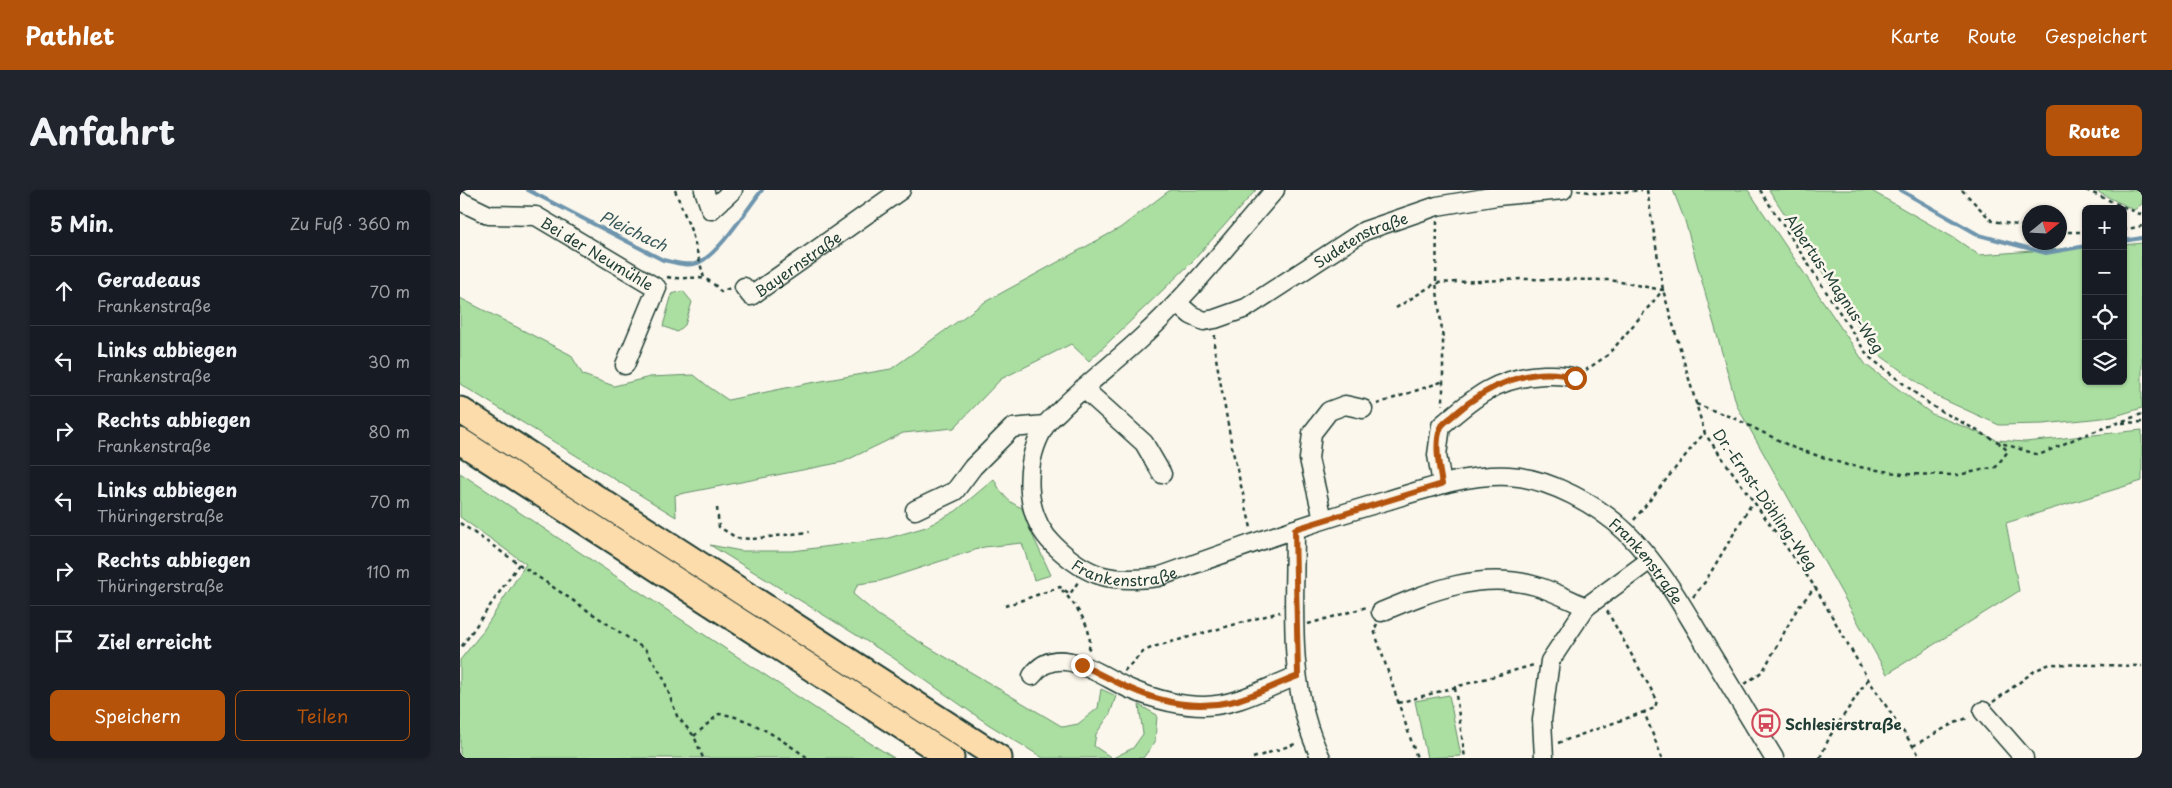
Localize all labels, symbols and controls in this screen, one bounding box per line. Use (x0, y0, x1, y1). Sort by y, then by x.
text: Pathlet (25, 17, 115, 53)
text: Karte (1891, 22, 1939, 49)
text: Route (1967, 22, 2017, 49)
text: Gespeichert (2045, 22, 2147, 49)
text: Anfahrt (30, 104, 175, 157)
button: Route (2046, 105, 2142, 156)
water label: Pleichach (596, 203, 672, 257)
street label: Sudetenstraße (1308, 205, 1411, 273)
north arrow (2022, 205, 2067, 250)
map controls (2082, 205, 2127, 385)
button: + (2082, 205, 2127, 250)
text: 5 Min. (50, 207, 114, 239)
street label: Albertus-Magnus-Weg (1780, 209, 1890, 357)
street label: Bei der Neumühle (537, 210, 658, 295)
text: Zu Fuß · 360 m (290, 211, 410, 235)
street label: Bayernstraße (749, 225, 845, 302)
button: − (2082, 250, 2127, 295)
text: Geradeaus (97, 265, 201, 293)
icon: ahead (50, 277, 78, 305)
text: 70 m (370, 279, 410, 303)
text: Frankenstraße (97, 293, 211, 317)
button: locate (2082, 295, 2127, 340)
text: Links abbiegen (97, 335, 237, 363)
button: layers (2082, 340, 2127, 385)
icon: left (50, 347, 78, 375)
text: 30 m (368, 349, 410, 373)
text: Frankenstraße (97, 363, 211, 387)
route start (1564, 367, 1587, 390)
text: Rechts abbiegen (97, 405, 251, 433)
icon: right (50, 417, 78, 445)
text: 80 m (368, 419, 410, 443)
street label: Dr.-Ernst-Döhling-Weg (1708, 423, 1824, 575)
text: Frankenstraße (97, 433, 211, 457)
text: Links abbiegen (97, 475, 237, 503)
icon: left (50, 487, 78, 515)
text: 70 m (370, 489, 410, 513)
text: Thüringerstraße (97, 503, 224, 527)
street label: Frankenstraße (1605, 511, 1690, 608)
text: Rechts abbiegen (97, 545, 251, 573)
street label: Frankenstraße (1068, 552, 1180, 591)
icon: right (50, 557, 78, 585)
text: 110 m (367, 559, 410, 583)
text: Thüringerstraße (97, 573, 224, 597)
icon: arrive (50, 627, 78, 655)
text: Ziel erreicht (97, 627, 212, 655)
route end (1071, 654, 1094, 677)
button: Speichern (50, 690, 225, 741)
button: Teilen (235, 690, 410, 741)
bus stop icon: Schlesierstraße (1751, 708, 1781, 738)
place label: Schlesierstraße (1785, 712, 1902, 735)

